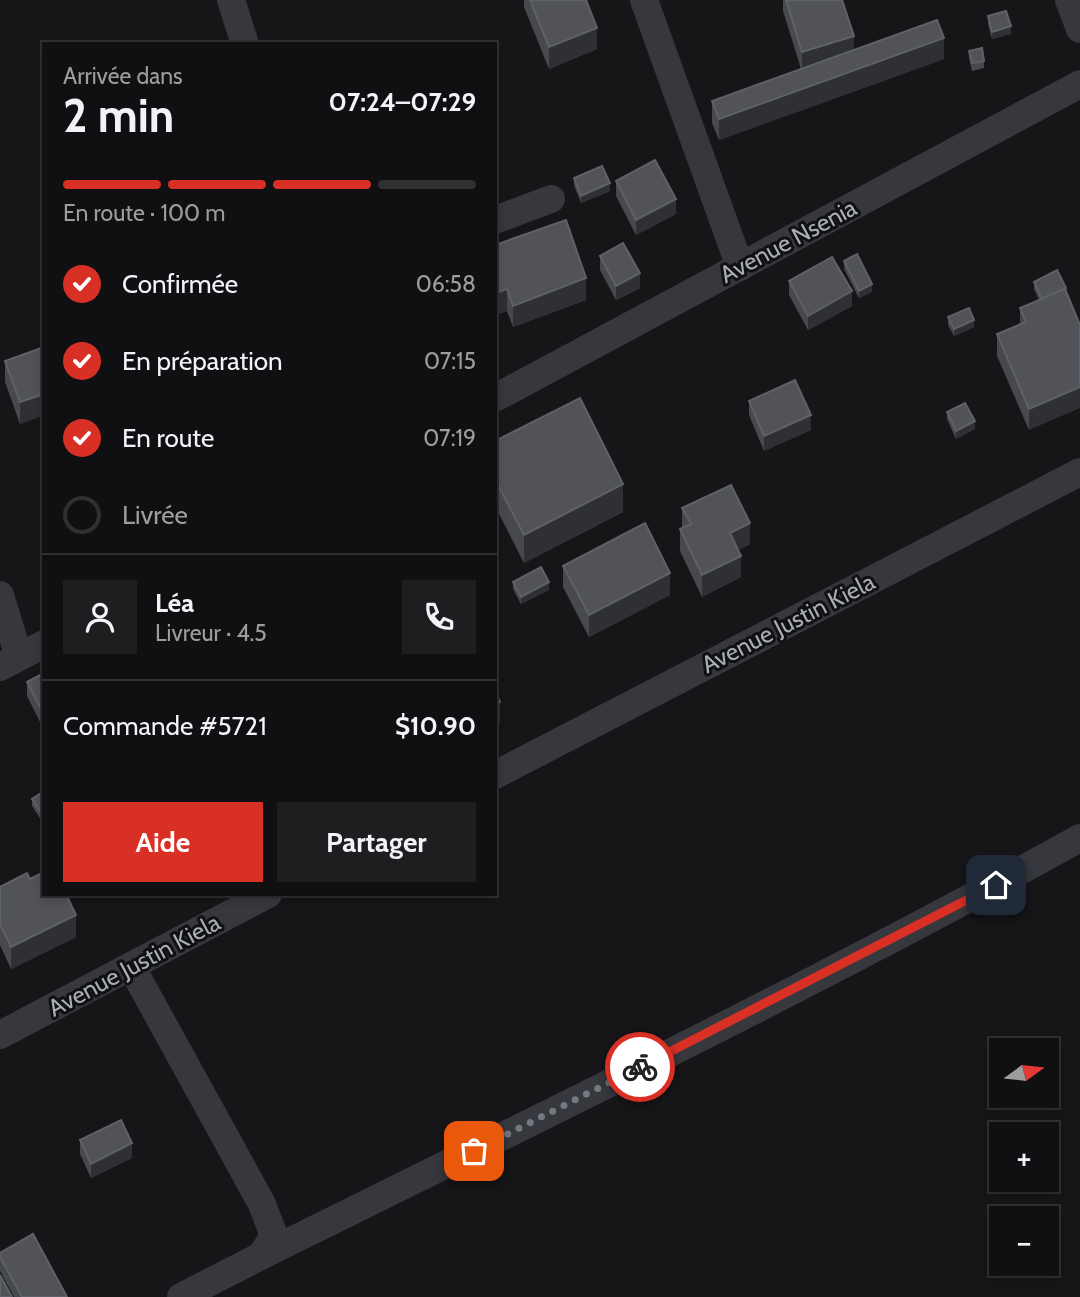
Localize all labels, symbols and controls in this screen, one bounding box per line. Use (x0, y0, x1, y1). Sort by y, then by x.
text: Arrivée dans (63, 62, 183, 90)
text: 07:24–07:29 (329, 86, 476, 118)
text: 2 min (63, 88, 174, 144)
street label: Avenue Nsenia (715, 193, 862, 289)
text: En route · 100 m (63, 199, 225, 227)
icon: check (63, 265, 101, 303)
text: Confirmée (122, 268, 238, 300)
text: 06:58 (416, 270, 476, 298)
icon: check (63, 342, 101, 380)
text: En préparation (122, 345, 283, 377)
text: 07:15 (424, 347, 476, 375)
icon: check (63, 419, 101, 457)
text: En route (122, 422, 214, 454)
text: 07:19 (423, 424, 476, 452)
text: Livrée (122, 499, 188, 531)
street label: Avenue Justin Kiela (697, 567, 880, 679)
button: person (63, 580, 137, 654)
button: phone (402, 580, 476, 654)
text: Léa (155, 587, 194, 619)
text: Livreur · 4.5 (155, 619, 267, 647)
text: Commande #5721 (63, 710, 267, 742)
text: $10.90 (395, 710, 476, 742)
button: Aide (63, 802, 263, 882)
button: Partager (277, 802, 476, 882)
pin (966, 855, 1026, 915)
icon: home (977, 866, 1015, 904)
street label: Avenue Justin Kiela (43, 907, 225, 1023)
courier (605, 1032, 675, 1102)
north arrow (989, 1038, 1059, 1108)
map controls (989, 1038, 1059, 1276)
icon: bike (621, 1048, 659, 1086)
pin (444, 1121, 504, 1181)
button: + (989, 1122, 1059, 1192)
icon: bag (455, 1132, 493, 1170)
button: − (989, 1206, 1059, 1276)

